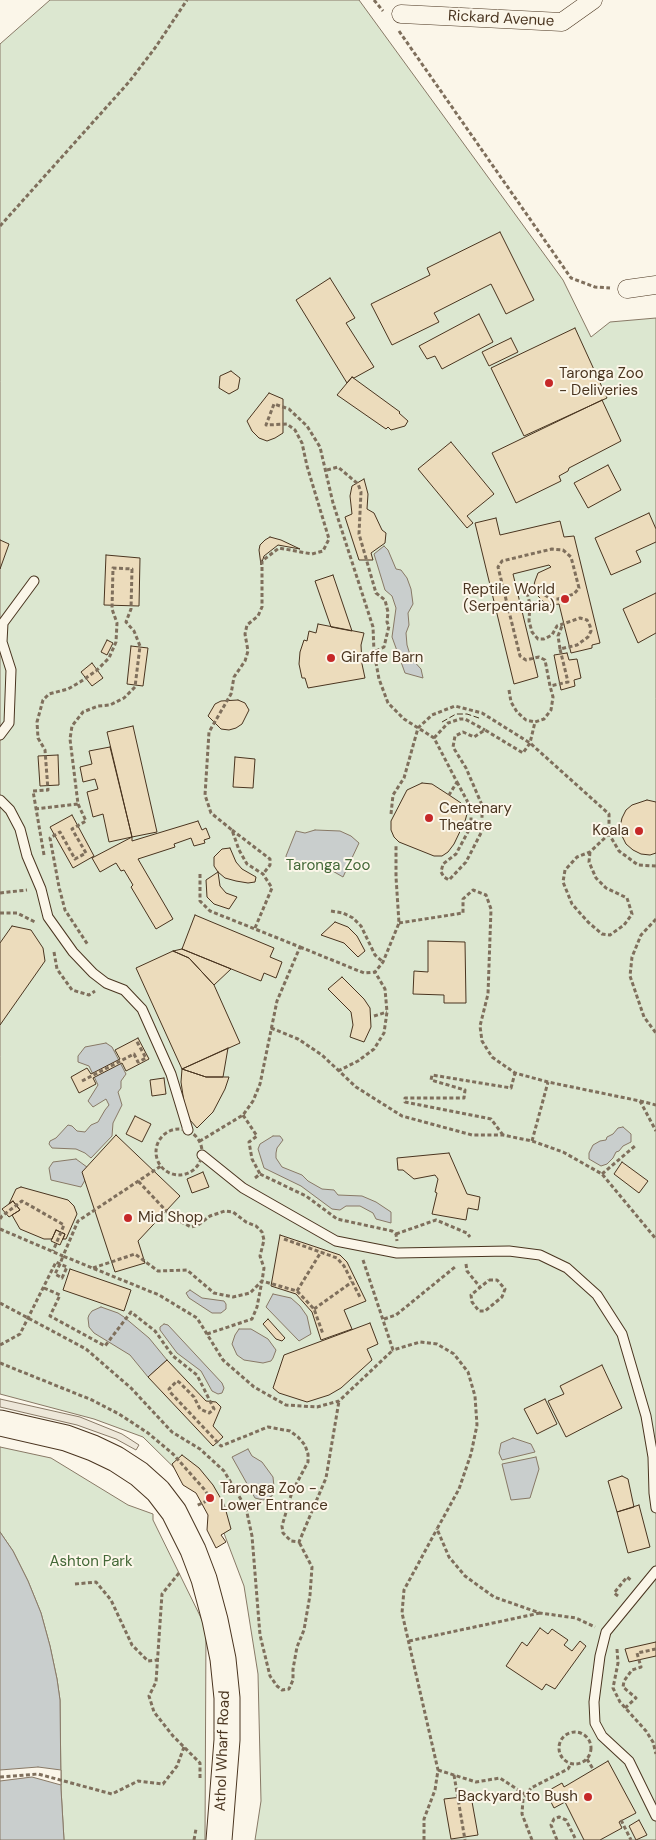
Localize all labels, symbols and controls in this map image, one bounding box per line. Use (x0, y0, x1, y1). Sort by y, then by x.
street label: Rickard Avenue (447, 7, 555, 31)
place label: Taronga Zoo - Deliveries (559, 365, 644, 400)
marker: Taronga Zoo - Deliveries (543, 377, 555, 389)
place label: Reptile World (Serpentaria) (463, 581, 555, 616)
marker: Reptile World (Serpentaria) (559, 593, 571, 605)
place label: Giraffe Barn (341, 649, 423, 667)
marker: Giraffe Barn (325, 652, 337, 664)
place label: Centenary Theatre (439, 800, 512, 835)
marker: Centenary Theatre (423, 812, 435, 824)
place label: Koala (592, 822, 629, 840)
marker: Koala (633, 825, 645, 837)
park label: Taronga Zoo (286, 857, 370, 875)
place label: Mid Shop (138, 1209, 203, 1227)
marker: Mid Shop (122, 1212, 134, 1224)
place label: Taronga Zoo - Lower Entrance (220, 1480, 328, 1515)
marker: Taronga Zoo - Lower Entrance (204, 1492, 216, 1504)
park label: Ashton Park (50, 1553, 132, 1571)
street label: Athol Wharf Road (212, 1690, 234, 1812)
place label: Backyard to Bush (458, 1788, 578, 1806)
marker: Backyard to Bush (582, 1791, 594, 1803)

